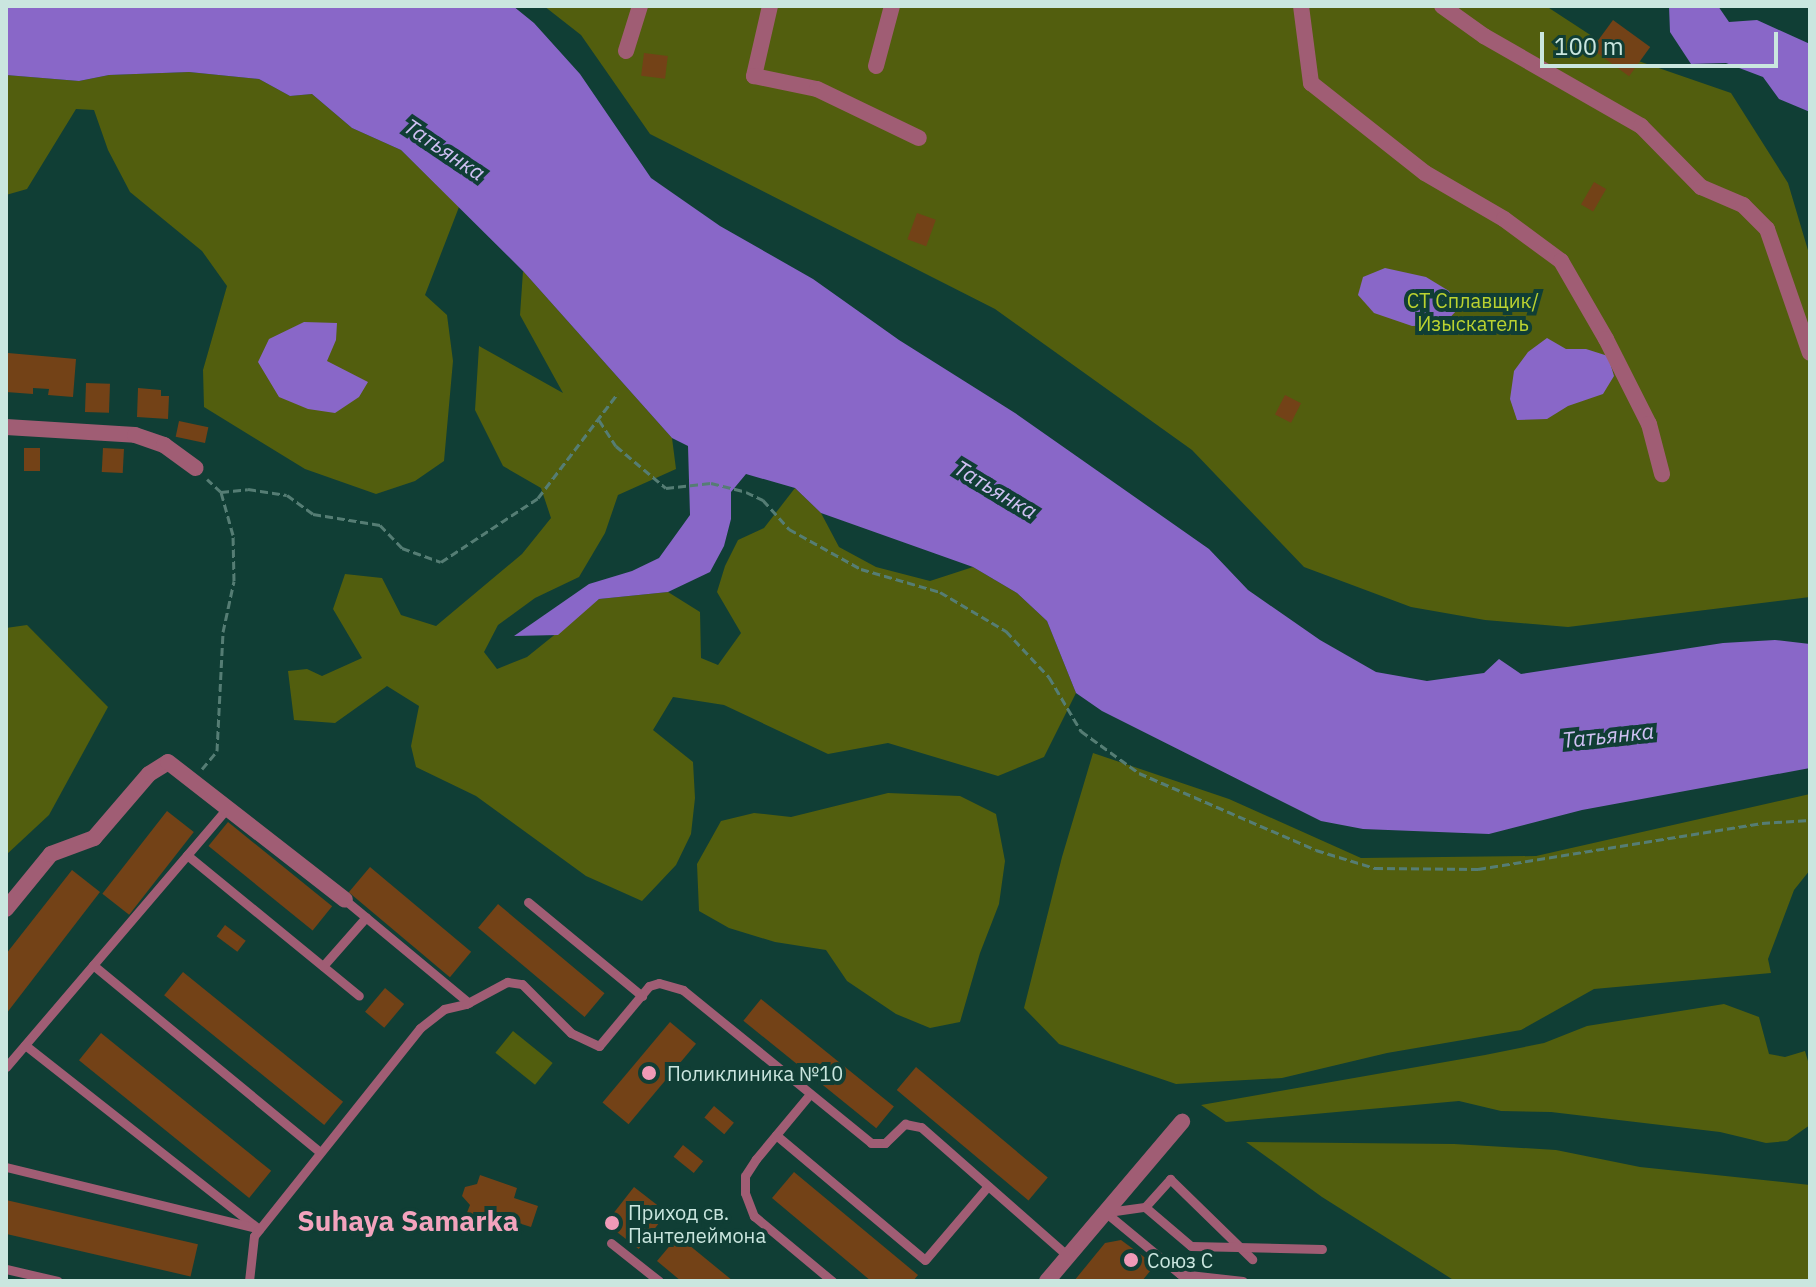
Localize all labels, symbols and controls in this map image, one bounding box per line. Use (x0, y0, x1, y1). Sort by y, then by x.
scale bar (1544, 16, 1782, 66)
text: 100 m (1554, 30, 1624, 62)
water label: Татьянка (399, 112, 491, 186)
park label: СТ Сплавщик/ Изыскатель (1407, 289, 1539, 336)
water label: Татьянка (950, 454, 1042, 524)
water label: Татьянка (1561, 717, 1655, 753)
place label: Поликлиника №10 (667, 1061, 843, 1085)
marker: Поликлиника №10 (638, 1062, 660, 1084)
place label: Приход св. Пантелеймона (628, 1200, 766, 1247)
district label: Suhaya Samarka (297, 1204, 519, 1238)
marker: Приход св. Пантелеймона (603, 1214, 621, 1232)
place label: Союз С (1147, 1248, 1213, 1272)
marker: Союз С (1122, 1251, 1140, 1269)

